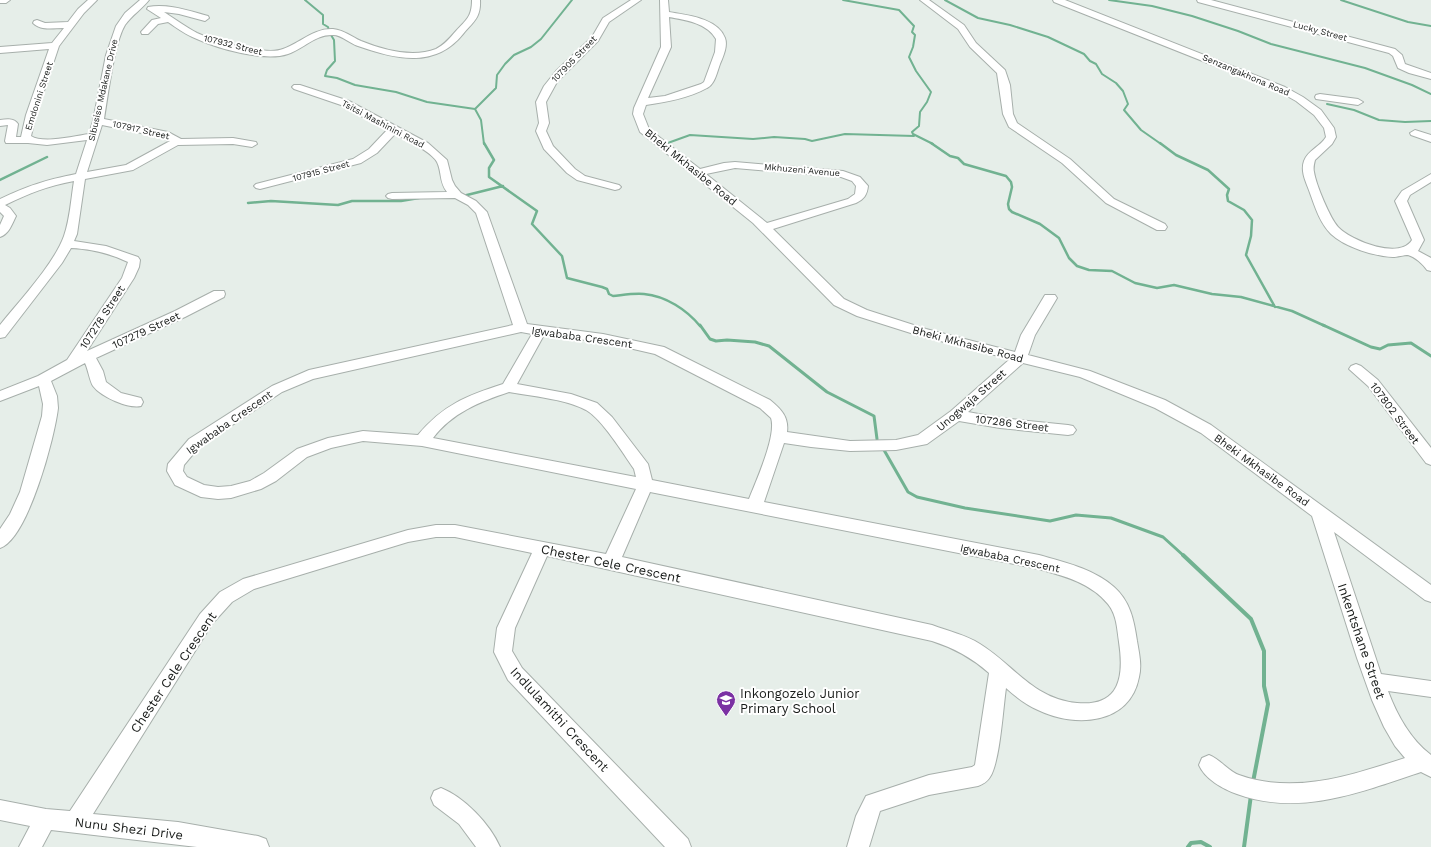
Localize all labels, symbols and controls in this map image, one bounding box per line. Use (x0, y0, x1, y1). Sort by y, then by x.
street label: Lucky Street (1292, 19, 1348, 43)
street label: 107932 Street (203, 33, 264, 57)
street label: 107905 Street (549, 34, 599, 84)
street label: Sibusiso Mdakane Drive (86, 38, 120, 142)
street label: Senzangakhona Road (1201, 52, 1291, 98)
street label: Emdonini Street (23, 60, 55, 132)
street label: Tsitsi Mashinini Road (340, 98, 426, 150)
street label: 107917 Street (112, 119, 171, 141)
street label: Bheki Mkhasibe Road (642, 126, 739, 208)
street label: 107915 Street (291, 159, 351, 183)
street label: Mkhuzeni Avenue (764, 162, 840, 178)
street label: 107278 Street (77, 283, 128, 351)
street label: 107279 Street (110, 309, 182, 352)
street label: Bheki Mkhasibe Road (911, 323, 1025, 366)
street label: Igwababa Crescent (531, 324, 634, 351)
street label: Unogwaja Street (934, 366, 1009, 434)
street label: 107802 Street (1367, 380, 1422, 447)
street label: Igwababa Crescent (184, 388, 275, 457)
street label: 107286 Street (975, 413, 1050, 434)
street label: Bheki Mkhasibe Road (1212, 432, 1312, 509)
street label: Chester Cele Crescent (540, 541, 683, 586)
street label: Igwababa Crescent (959, 542, 1061, 576)
street label: Inkentshane Street (1335, 581, 1389, 701)
street label: Chester Cele Crescent (127, 609, 220, 736)
street label: Indlulamithi Crescent (507, 664, 612, 775)
place label: Inkongozelo Junior Primary School (740, 686, 860, 716)
school or university icon: Inkongozelo Junior Primary School (715, 689, 737, 717)
street label: Nunu Shezi Drive (74, 814, 184, 843)

